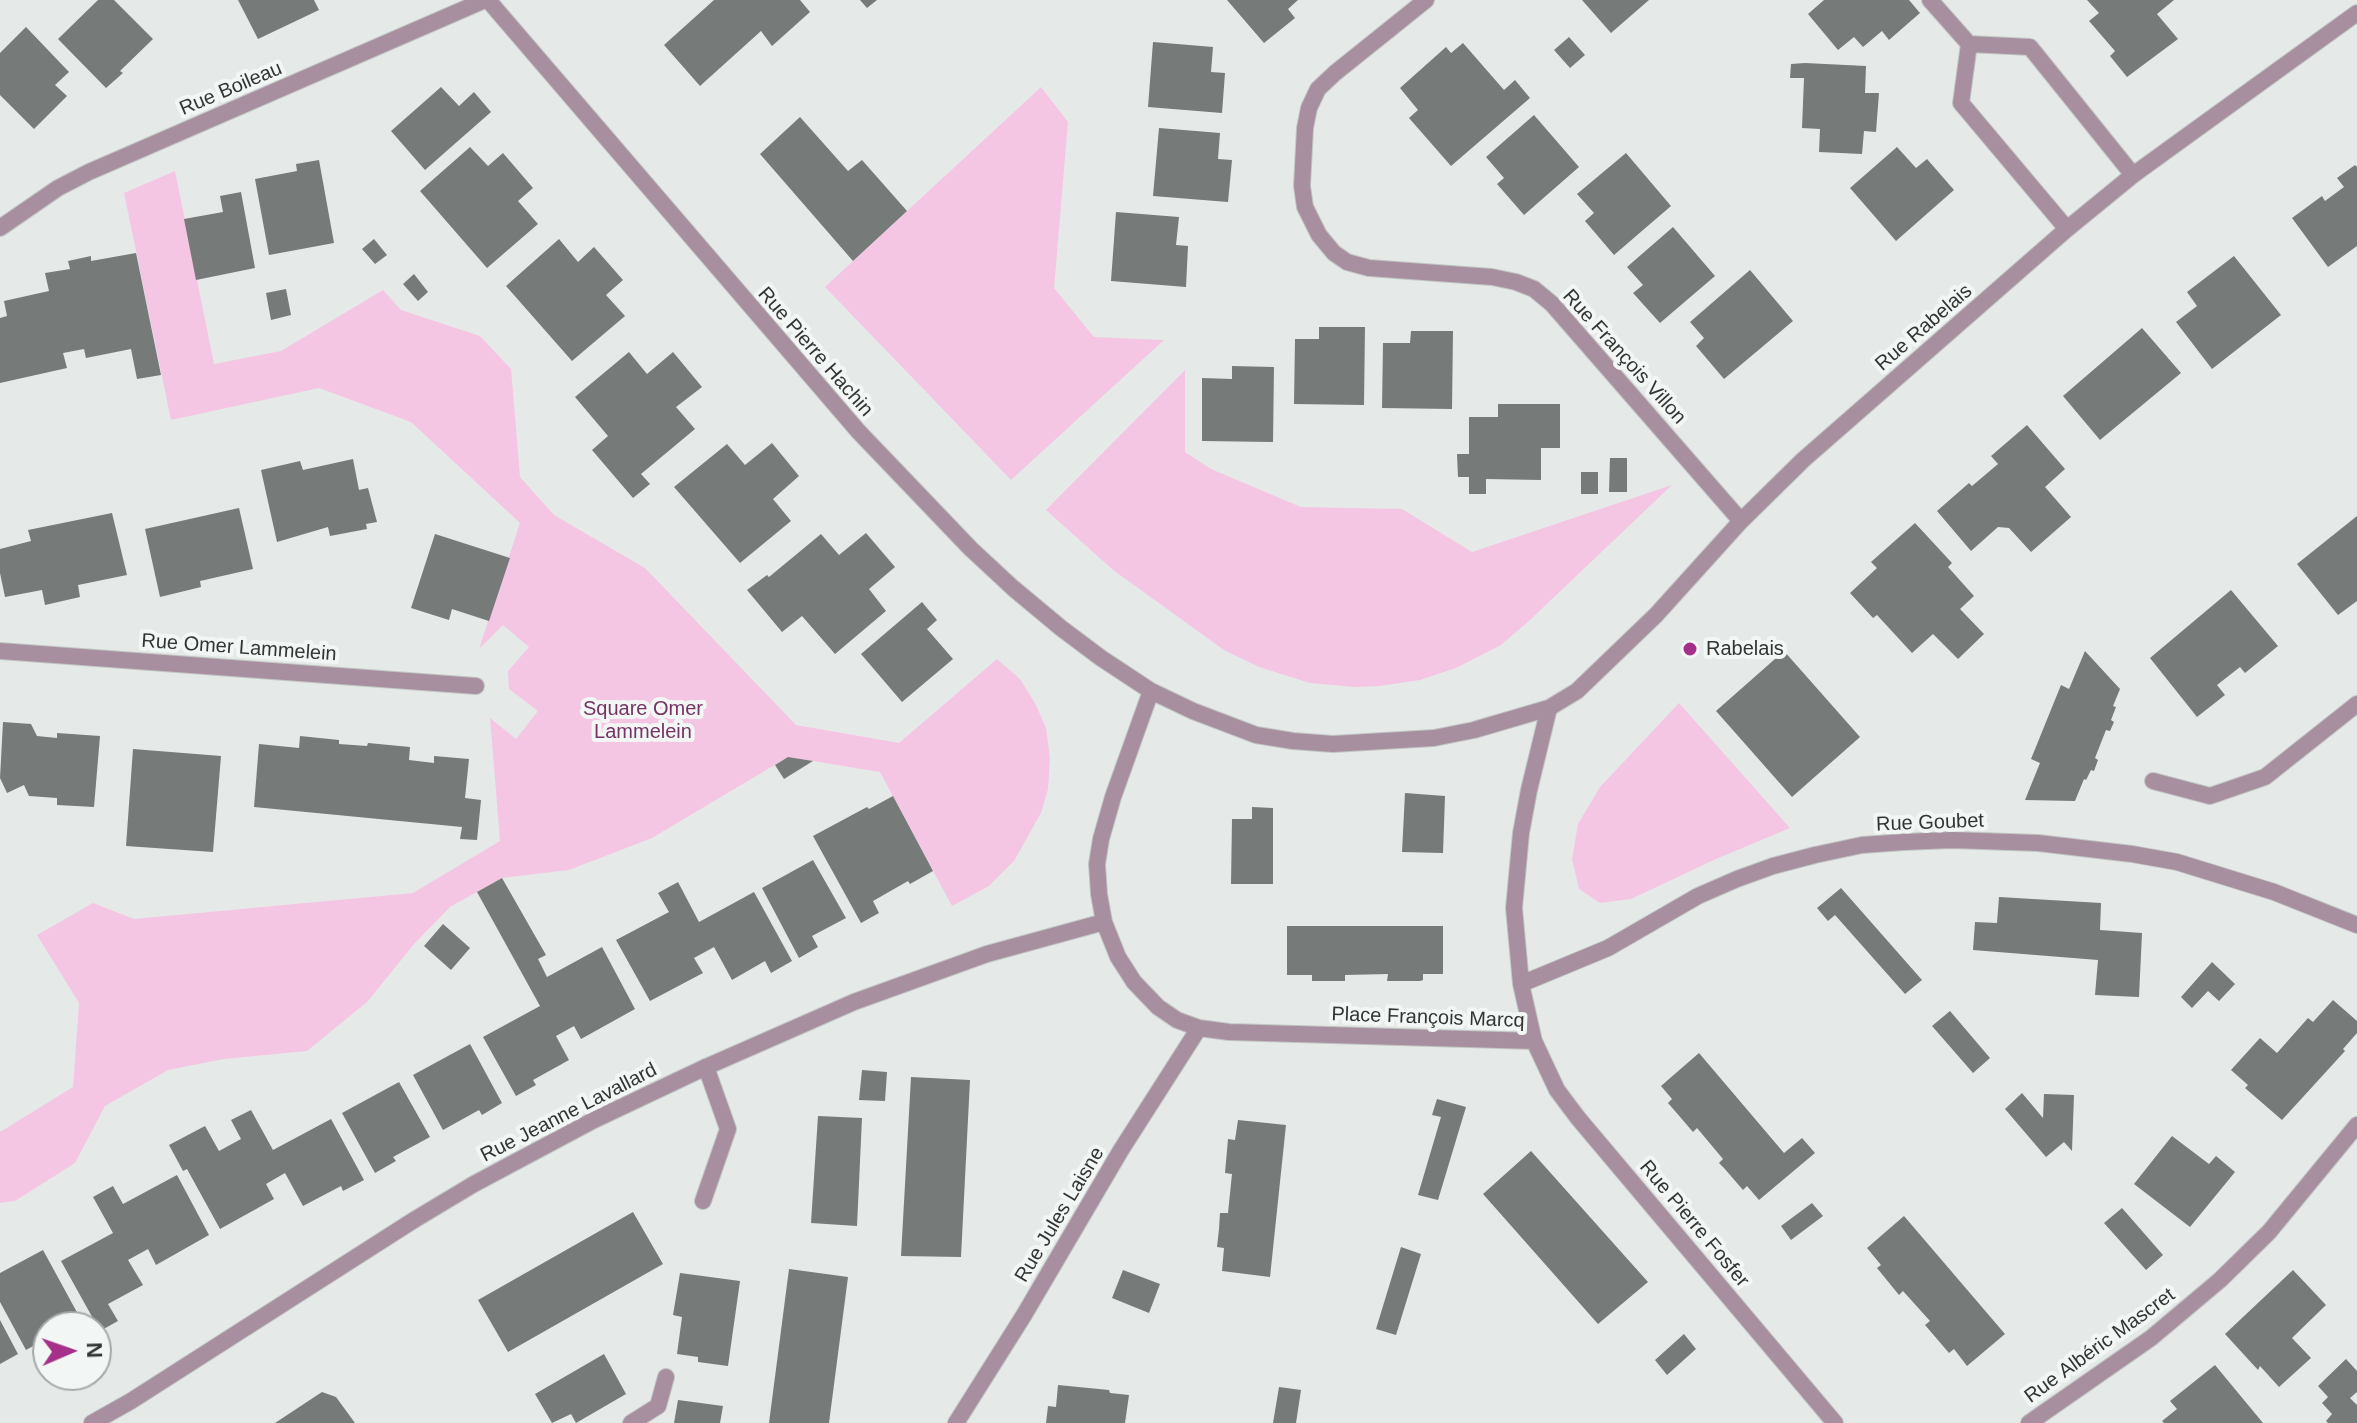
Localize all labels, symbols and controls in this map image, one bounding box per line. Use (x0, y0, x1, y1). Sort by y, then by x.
street label: Rue Boileau (176, 57, 286, 121)
street label: Rue Rabelais (1871, 280, 1977, 376)
street label: Rue Pierre Hachin (752, 282, 878, 422)
street label: Rue François Villon (1557, 285, 1691, 429)
street label: Rue Omer Lammelein (141, 629, 337, 667)
place label: Rabelais (1706, 637, 1784, 661)
marker: Rabelais (1681, 640, 1699, 658)
park label: Square Omer Lammelein (583, 697, 703, 744)
street label: Rue Goubet (1876, 809, 1984, 837)
street label: Place François Marcq (1331, 1003, 1525, 1033)
street label: Rue Jeanne Lavallard (477, 1058, 661, 1168)
street label: Rue Jules Laisne (1010, 1143, 1110, 1287)
street label: Rue Pierre Fosfer (1634, 1156, 1754, 1292)
street label: Rue Albéric Mascret (2020, 1283, 2180, 1409)
north arrow (32, 1311, 112, 1391)
text: N (82, 1342, 107, 1359)

